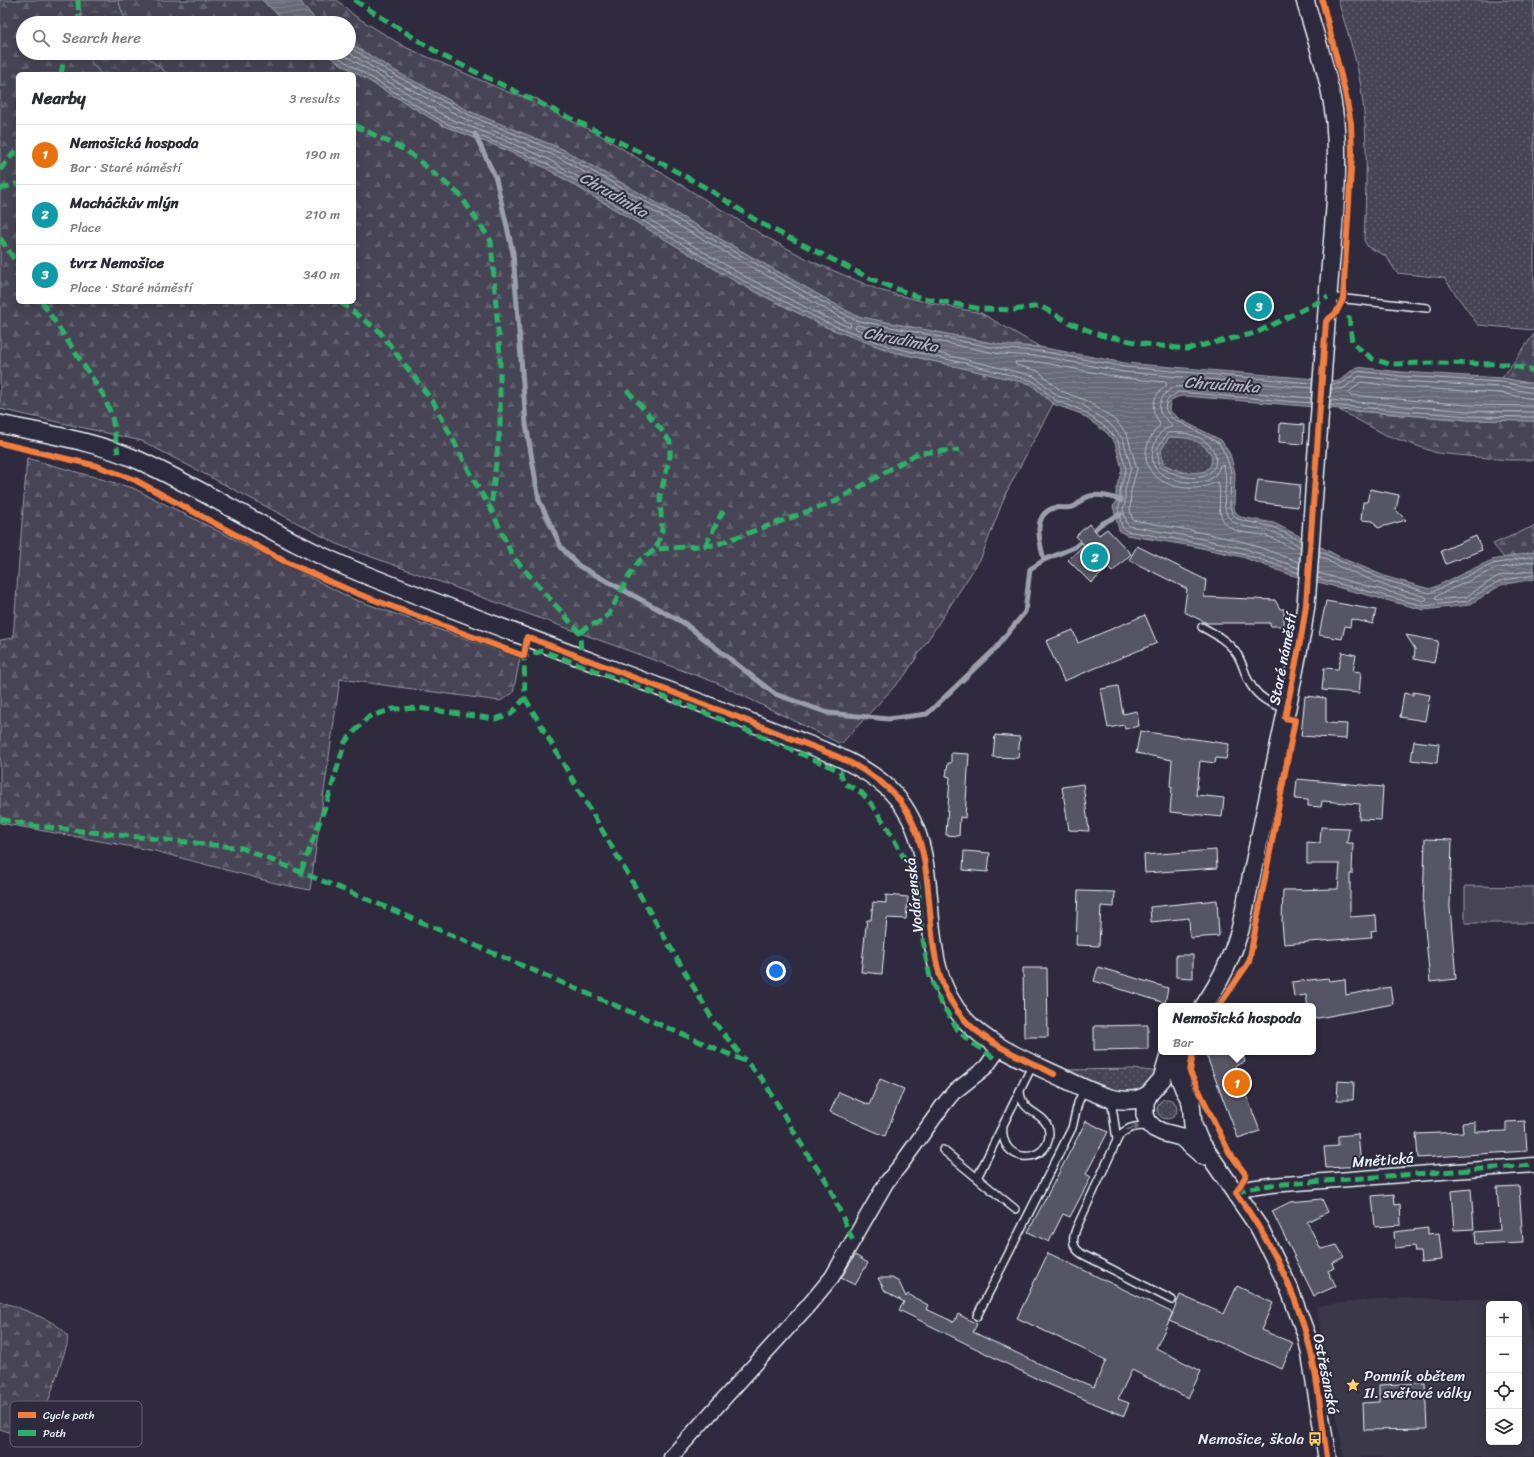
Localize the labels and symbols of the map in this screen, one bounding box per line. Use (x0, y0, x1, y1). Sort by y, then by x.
water label: Chrudimka (574, 163, 655, 227)
pin: 3 (1246, 291, 1272, 321)
water label: Chrudimka (861, 318, 942, 361)
water label: Chrudimka (1183, 367, 1262, 402)
pin: 2 (1082, 542, 1108, 572)
street label: Staré náměstí (1261, 609, 1305, 707)
street label: Vodárenská (897, 856, 931, 934)
your location (766, 961, 786, 981)
pin: 1 (1224, 1068, 1250, 1098)
one-way arrow (1126, 1124, 1139, 1131)
street label: Mnětická (1351, 1145, 1415, 1175)
street label: Ostřešanská (1305, 1331, 1347, 1417)
place label: Pomník obětem II. světové války (1363, 1363, 1472, 1406)
place icon: Pomník obětem II. světové války (1345, 1377, 1361, 1393)
legend (10, 1401, 142, 1447)
text: Cycle path (43, 1406, 95, 1425)
text: Path (43, 1424, 66, 1443)
place label: Nemošice, škola (1198, 1426, 1304, 1452)
bus stop icon: Nemošice, škola (1307, 1431, 1323, 1447)

